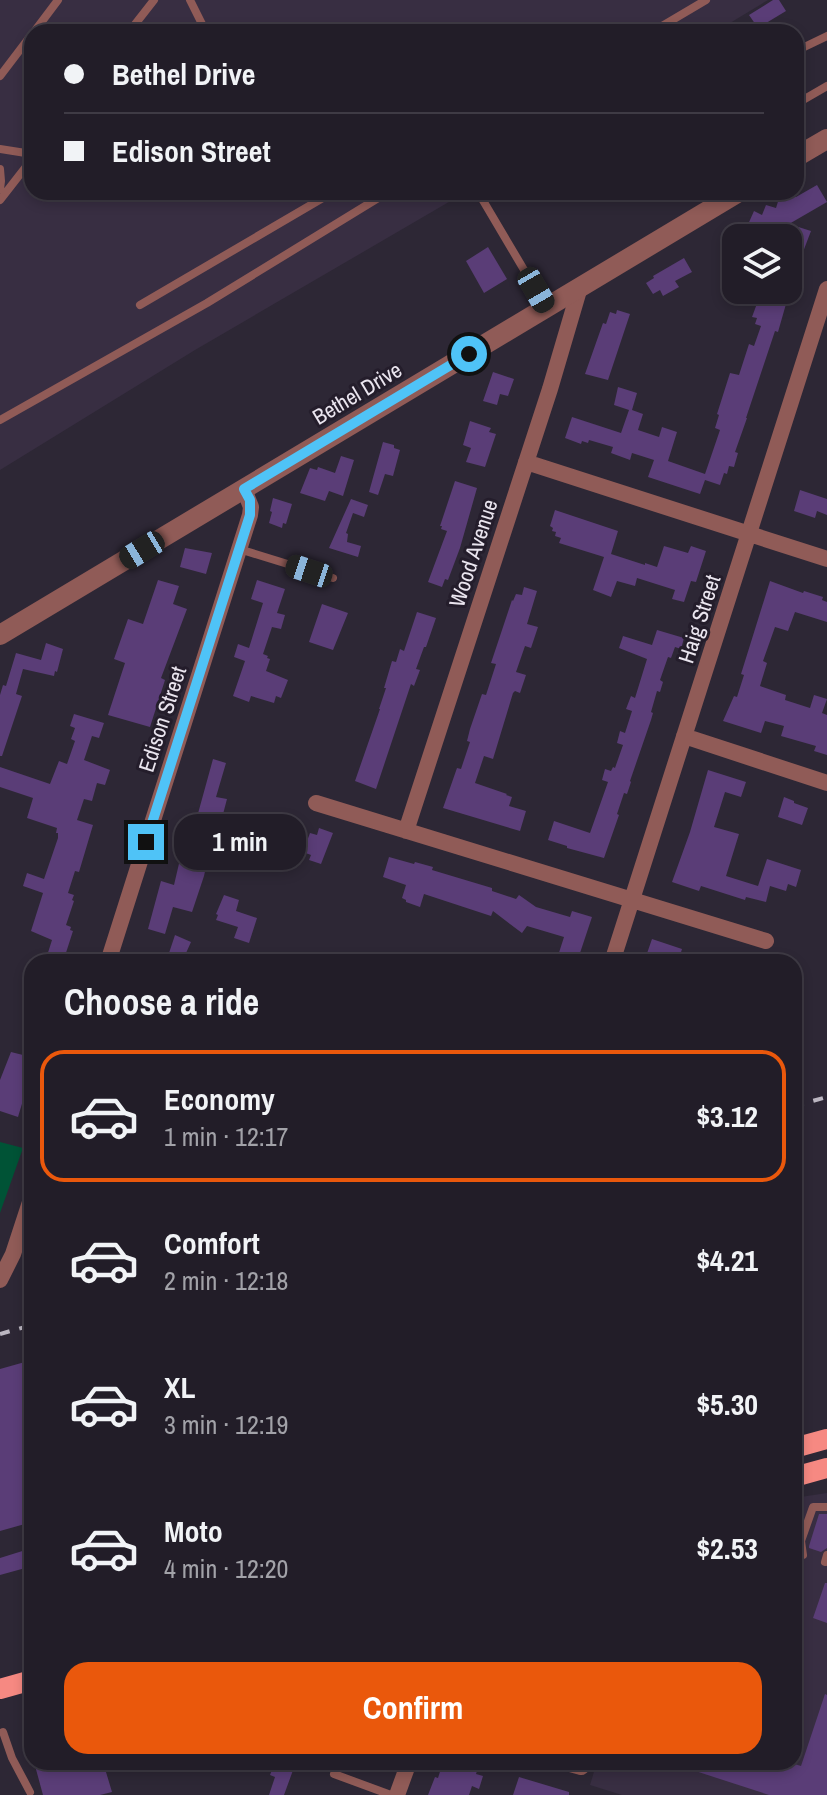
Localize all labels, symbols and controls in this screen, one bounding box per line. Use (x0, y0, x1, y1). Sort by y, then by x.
text: Bethel Drive (112, 54, 256, 94)
text: Edison Street (112, 131, 271, 171)
map controls (722, 224, 802, 304)
button: layers (722, 224, 802, 304)
car (514, 263, 558, 317)
route start (451, 336, 487, 372)
street label: Bethel Drive (307, 355, 407, 431)
street label: Wood Avenue (441, 495, 505, 611)
car (115, 527, 169, 573)
car (282, 552, 336, 590)
street label: Haig Street (671, 571, 727, 667)
street label: Edison Street (131, 662, 193, 776)
callout: 1 min (174, 814, 306, 870)
route end (128, 824, 164, 860)
text: 1 min (212, 824, 268, 859)
text: Choose a ride (64, 978, 259, 1026)
text: Economy (164, 1079, 275, 1119)
icon: car (68, 1080, 140, 1152)
text: $3.12 (696, 1096, 758, 1136)
text: 1 min · 12:17 (164, 1119, 288, 1154)
text: Comfort (164, 1223, 260, 1263)
icon: car (68, 1224, 140, 1296)
text: $4.21 (696, 1240, 758, 1280)
text: 2 min · 12:18 (164, 1263, 288, 1298)
text: XL (164, 1367, 195, 1407)
icon: car (68, 1368, 140, 1440)
text: $5.30 (696, 1384, 758, 1424)
text: 3 min · 12:19 (164, 1407, 288, 1442)
text: Moto (164, 1511, 223, 1551)
icon: car (68, 1512, 140, 1584)
text: $2.53 (696, 1528, 758, 1568)
text: 4 min · 12:20 (164, 1551, 288, 1586)
button: Confirm (64, 1662, 762, 1754)

